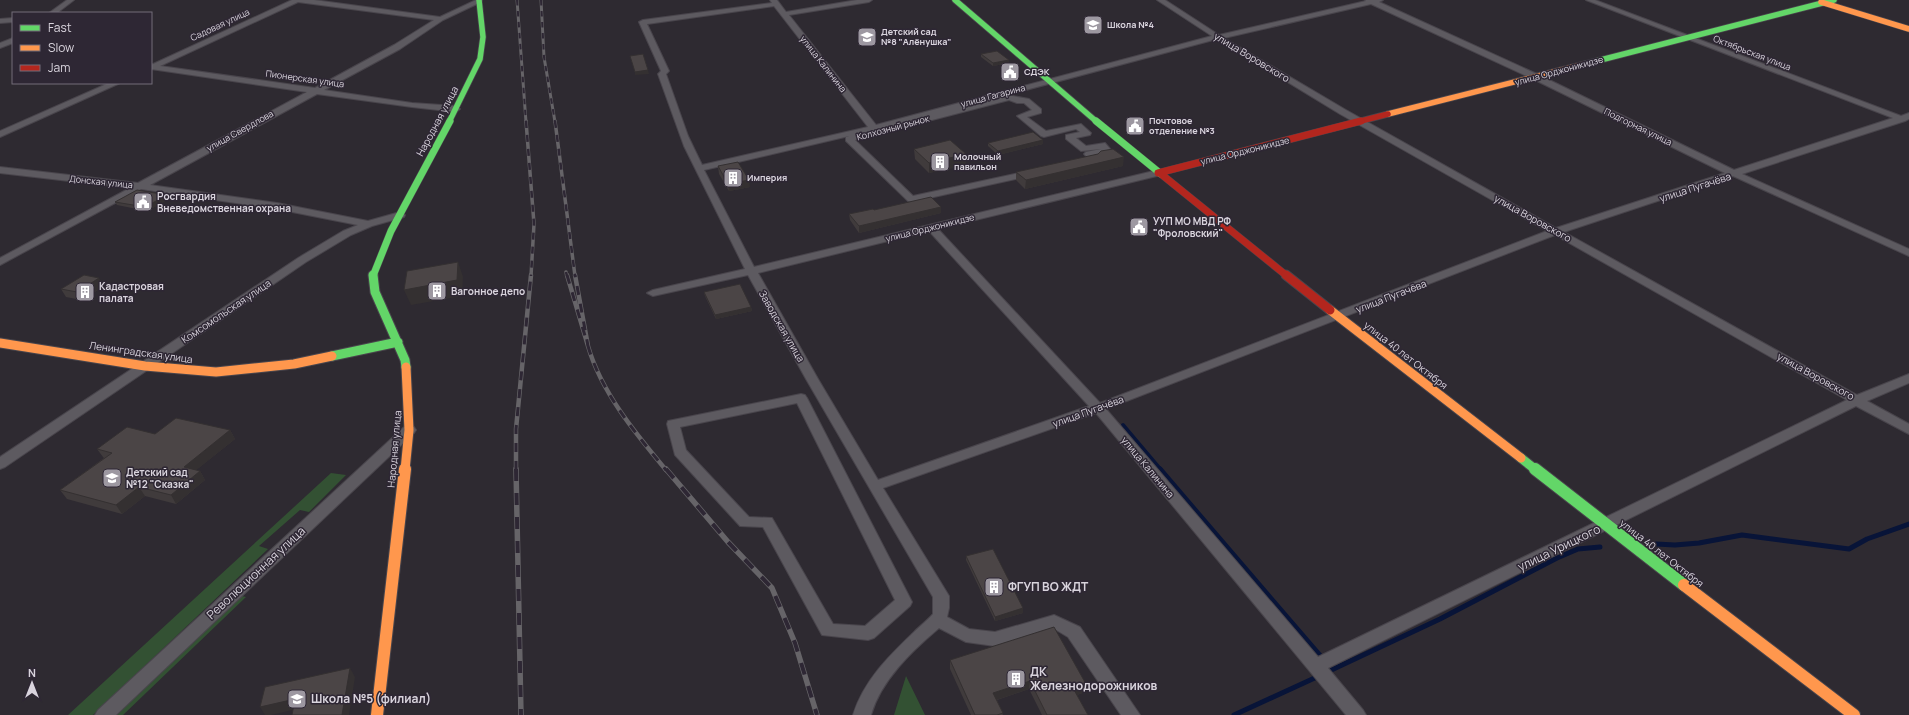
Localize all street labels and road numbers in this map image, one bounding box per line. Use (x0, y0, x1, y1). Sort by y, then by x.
street label: Садовая улица (188, 5, 252, 44)
street label: улица Воровского (1211, 29, 1293, 85)
street label: Октябрьская улица (1711, 32, 1793, 73)
street label: улица Калинина (797, 33, 850, 95)
street label: улица Орджоникидзе (1513, 52, 1605, 89)
street label: Пионерская улица (265, 67, 345, 90)
street label: улица Гагарина (959, 81, 1026, 110)
street label: Народная улица (413, 84, 461, 158)
street label: Подгорная улица (1602, 104, 1674, 149)
street label: улица Свердлова (204, 107, 276, 154)
street label: Колхозный рынок (855, 111, 931, 143)
street label: улица Орджоникидзе (1199, 133, 1291, 168)
street label: улица Пугачёва (1657, 169, 1733, 205)
street label: Донская улица (69, 172, 134, 191)
street label: улица Воровского (1492, 191, 1574, 245)
street label: улица Орджоникидзе (884, 210, 976, 245)
street label: Комсомольская улица (178, 276, 274, 346)
street label: улица Пугачёва (1354, 276, 1428, 316)
street label: Заводская улица (756, 288, 808, 364)
street label: улица 40 лет Октября (1361, 318, 1451, 392)
street label: Ленинградская улица (88, 338, 194, 366)
street label: улица Воровского (1775, 349, 1857, 403)
street label: улица Пугачёва (1051, 392, 1125, 430)
street label: Народная улица (384, 410, 404, 488)
street label: улица Калинина (1118, 433, 1178, 501)
street label: улица 40 лет Октября (1617, 516, 1707, 590)
street label: улица Урицкого (1515, 520, 1603, 575)
street label: Революционная улица (203, 522, 309, 623)

